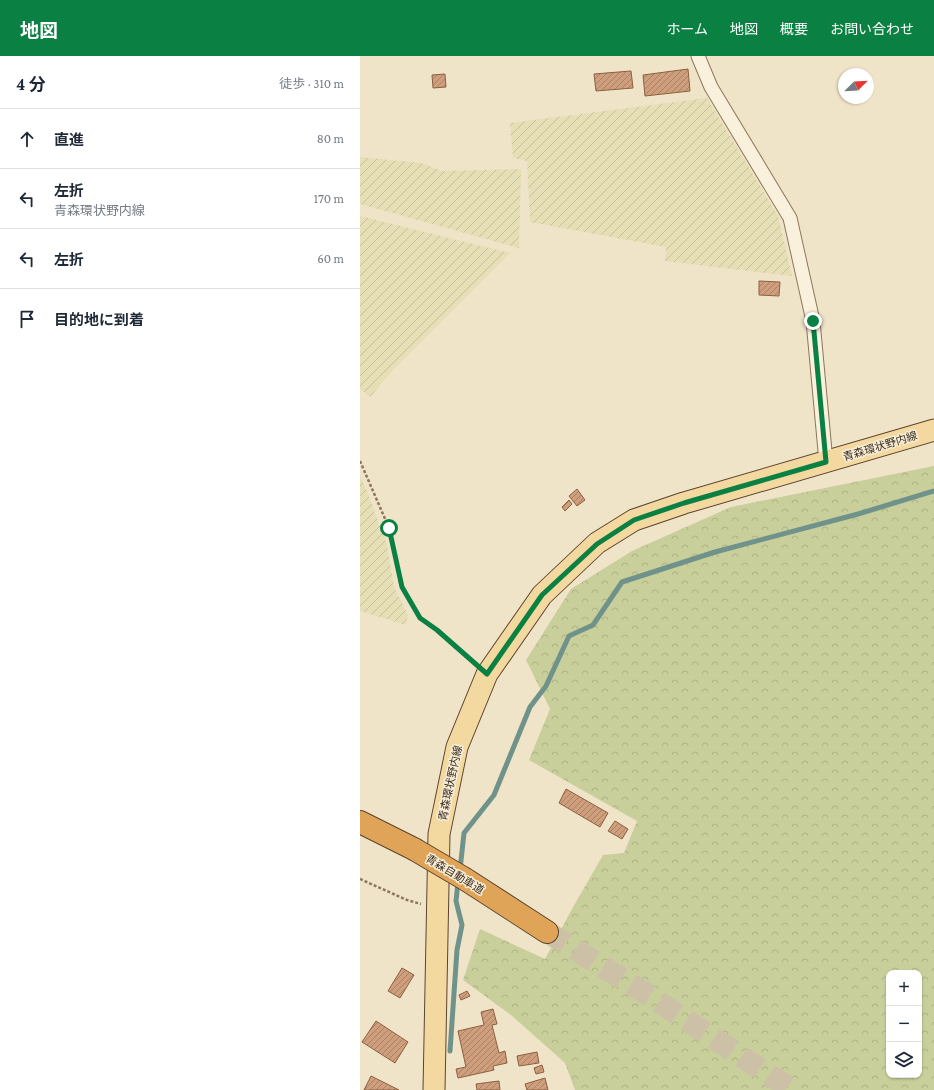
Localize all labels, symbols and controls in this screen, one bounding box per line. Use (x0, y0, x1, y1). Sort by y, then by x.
text: 地図 (20, 20, 58, 41)
text: ホーム (666, 21, 708, 37)
text: 地図 (730, 21, 758, 37)
text: 概要 (780, 21, 808, 37)
text: お問い合わせ (830, 21, 914, 37)
north arrow (838, 68, 874, 104)
text: 4 分 (16, 75, 45, 94)
text: 徒歩 · 310 m (279, 76, 344, 91)
icon: ahead (16, 128, 38, 150)
text: 80 m (317, 131, 344, 146)
text: 直進 (54, 132, 84, 148)
text: 左折 (54, 183, 84, 199)
icon: left (16, 188, 38, 210)
text: 170 m (314, 191, 344, 206)
text: 青森環状野内線 (54, 203, 145, 218)
icon: left (16, 248, 38, 270)
text: 60 m (317, 251, 344, 266)
text: 左折 (54, 252, 84, 268)
icon: arrive (16, 308, 38, 330)
text: 目的地に到着 (54, 312, 144, 328)
route end (804, 312, 822, 330)
street label: 青森環状野内線 (841, 429, 919, 463)
route start (380, 519, 398, 537)
street label: 青森環状野内線 (436, 744, 464, 822)
street label: 青森自動車道 (424, 852, 486, 896)
map controls (886, 970, 922, 1078)
button: + (886, 970, 922, 1006)
button: − (886, 1006, 922, 1042)
button: layers (886, 1042, 922, 1078)

